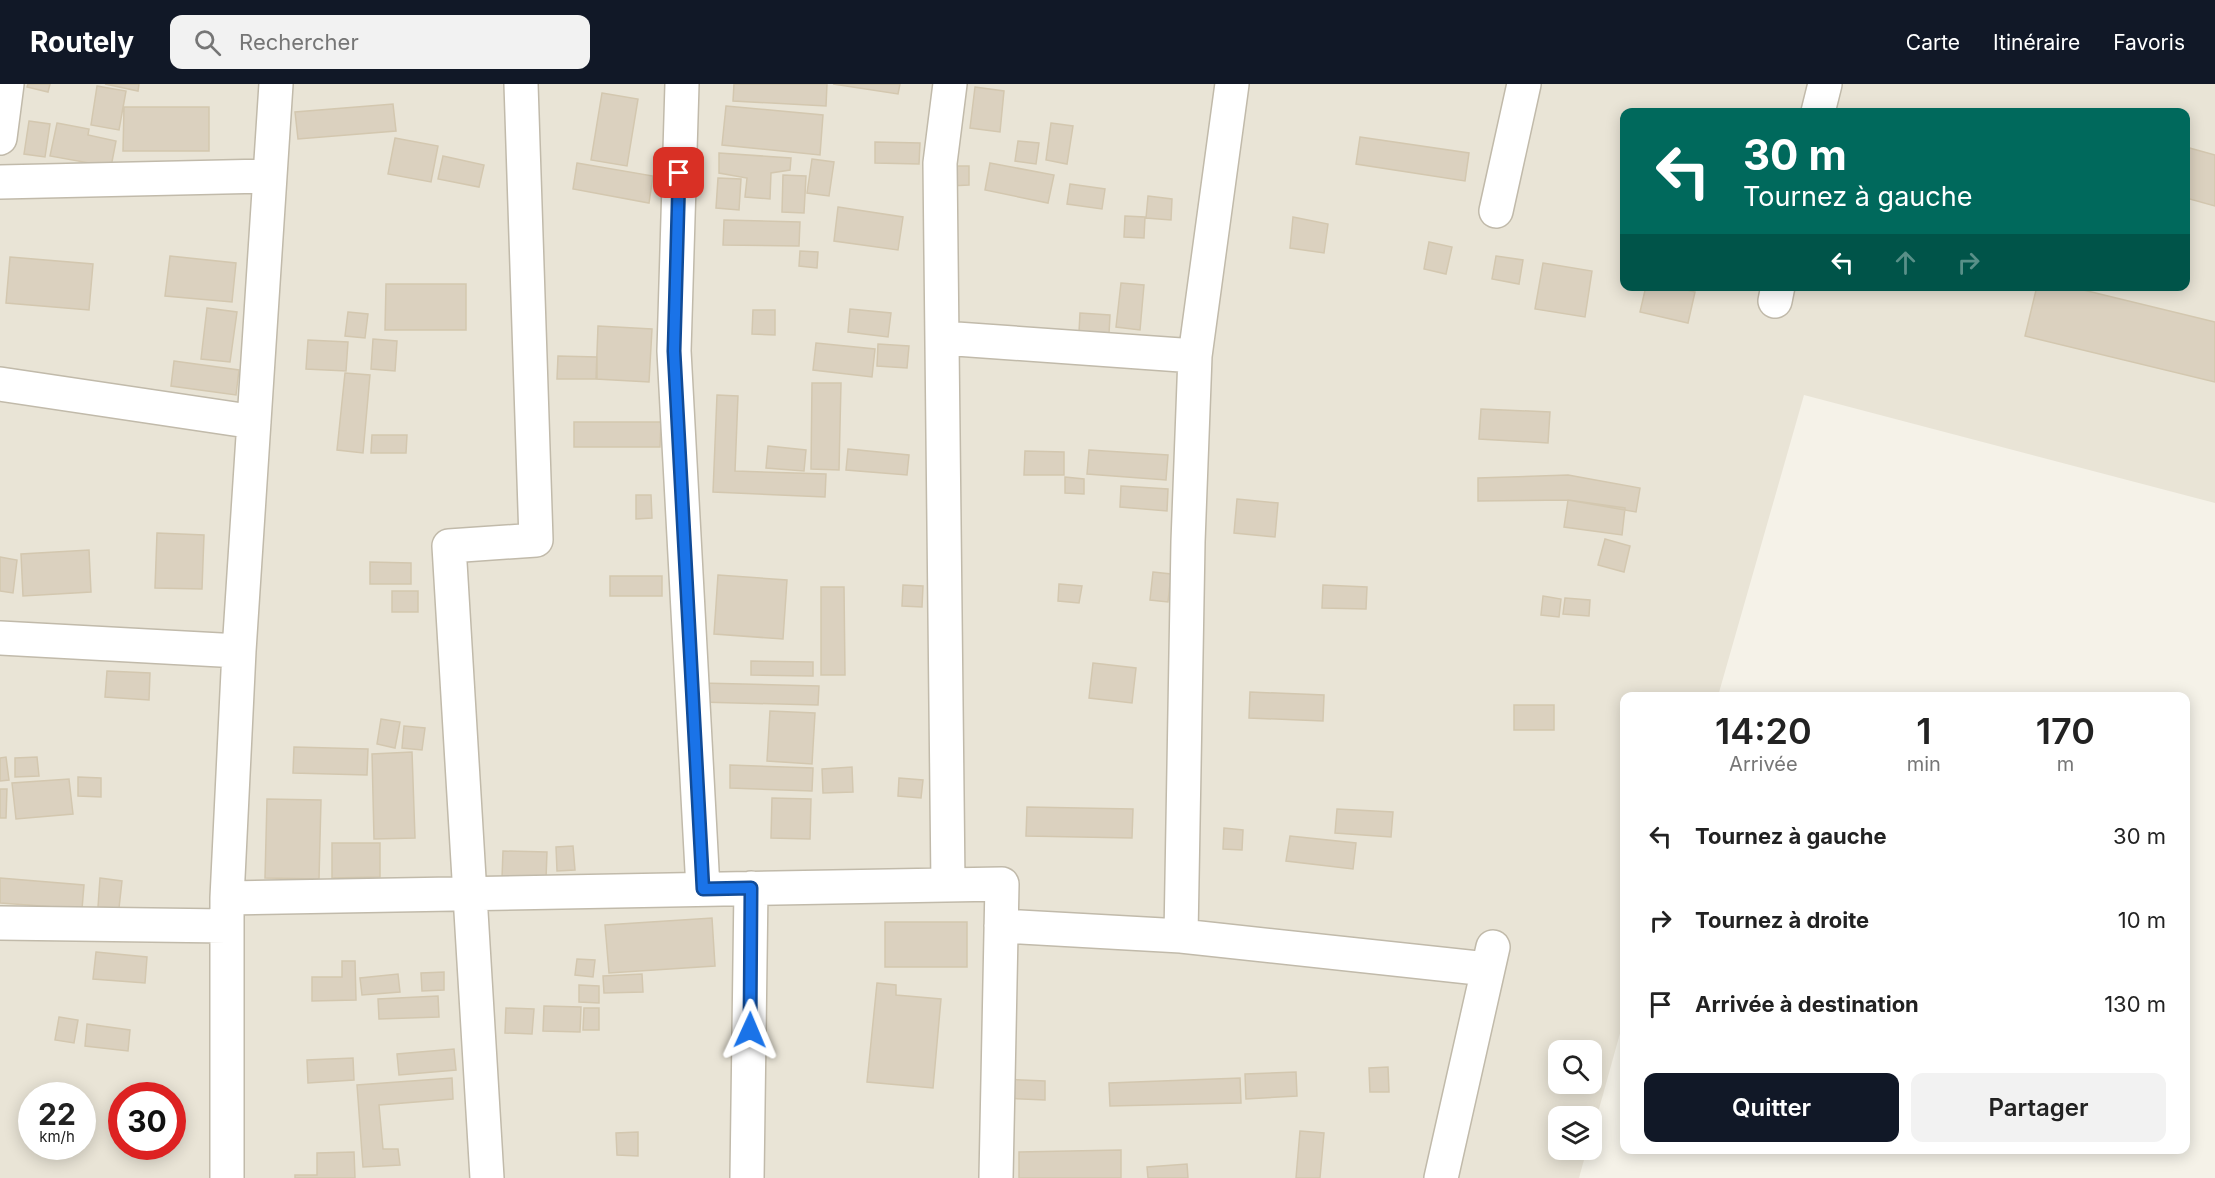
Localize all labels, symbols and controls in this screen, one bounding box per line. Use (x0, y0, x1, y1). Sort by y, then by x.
search box (170, 15, 590, 69)
text: Routely (30, 25, 134, 59)
icon: search (191, 26, 224, 59)
text: Rechercher (239, 29, 359, 55)
text: Carte (1906, 30, 1960, 55)
text: Itinéraire (1993, 30, 2080, 55)
text: Favoris (2113, 30, 2185, 55)
text: 30 m (1743, 129, 1847, 180)
icon: left (1644, 132, 1722, 210)
pin (653, 147, 704, 198)
icon: arrive (662, 156, 695, 189)
text: Tournez à gauche (1743, 180, 1972, 213)
icon: left (1826, 246, 1859, 279)
icon: ahead (1889, 246, 1922, 279)
icon: right (1952, 246, 1985, 279)
text: 14:20 (1715, 709, 1812, 753)
text: 1 (1916, 709, 1931, 753)
text: 170 (2036, 709, 2095, 753)
text: Arrivée (1729, 752, 1798, 776)
text: min (1907, 752, 1941, 776)
text: m (2057, 752, 2074, 776)
icon: left (1644, 820, 1677, 853)
text: Tournez à gauche (1695, 823, 1887, 849)
text: 30 m (2113, 823, 2166, 849)
icon: right (1644, 904, 1677, 937)
text: Tournez à droite (1695, 907, 1869, 933)
text: 10 m (2118, 907, 2166, 933)
icon: arrive (1644, 988, 1677, 1021)
text: Arrivée à destination (1695, 991, 1919, 1017)
text: 130 m (2104, 991, 2166, 1017)
position arrow (718, 998, 782, 1062)
map controls (1548, 1040, 1602, 1160)
button: search (1548, 1040, 1602, 1094)
button: Quitter (1644, 1073, 1899, 1142)
button: Partager (1911, 1073, 2166, 1142)
speed limit sign: 30 (108, 1082, 186, 1160)
text: 22 (38, 1096, 76, 1132)
button: layers (1548, 1106, 1602, 1160)
text: km/h (39, 1127, 75, 1146)

